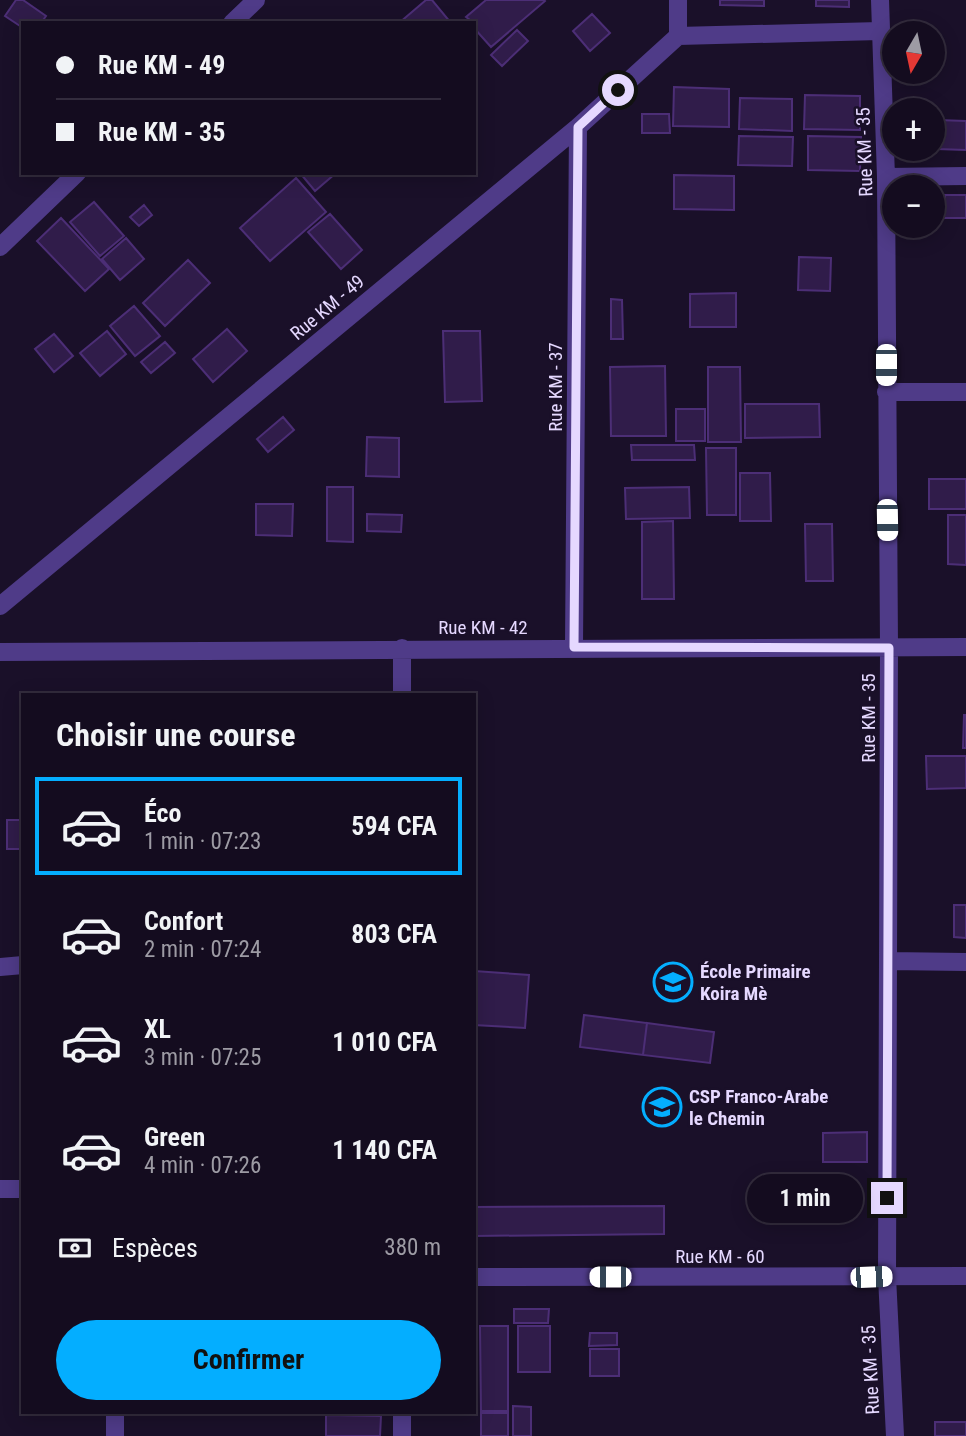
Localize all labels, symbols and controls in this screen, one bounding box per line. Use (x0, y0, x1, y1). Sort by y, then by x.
north arrow (882, 21, 945, 84)
map controls (882, 21, 945, 238)
text: Rue KM - 49 (98, 50, 225, 80)
route start (602, 74, 634, 106)
button: + (882, 98, 945, 161)
street label: Rue KM - 35 (851, 107, 878, 197)
text: Rue KM - 35 (98, 117, 225, 147)
button: − (882, 175, 945, 238)
street label: Rue KM - 49 (286, 270, 369, 345)
street label: Rue KM - 37 (544, 342, 567, 432)
car (876, 344, 897, 386)
car (877, 499, 898, 541)
street label: Rue KM - 42 (438, 616, 528, 639)
street label: Rue KM - 35 (857, 673, 880, 763)
text: Choisir une course (56, 716, 296, 754)
icon: car (60, 795, 123, 858)
text: Éco (144, 798, 181, 828)
text: 594 CFA (351, 811, 437, 841)
text: 1 min · 07:23 (144, 828, 261, 855)
icon: car (60, 903, 123, 966)
text: Confort (144, 906, 223, 936)
text: 803 CFA (351, 919, 437, 949)
text: 2 min · 07:24 (144, 936, 261, 963)
place label: École Primaire Koira Mè (700, 960, 811, 1005)
school or university icon: École Primaire Koira Mè (652, 961, 694, 1003)
icon: car (60, 1011, 123, 1074)
text: XL (144, 1014, 171, 1044)
text: 1 010 CFA (332, 1027, 437, 1057)
text: 3 min · 07:25 (144, 1044, 261, 1071)
place label: CSP Franco-Arabe le Chemin (689, 1085, 828, 1130)
school or university icon: CSP Franco-Arabe le Chemin (641, 1086, 683, 1128)
icon: car (60, 1119, 123, 1182)
text: Green (144, 1122, 205, 1152)
text: 1 140 CFA (332, 1135, 437, 1165)
text: 4 min · 07:26 (144, 1152, 261, 1179)
callout: 1 min (747, 1174, 862, 1222)
route end (871, 1182, 903, 1214)
text: 1 min (779, 1185, 831, 1212)
icon: cash (56, 1229, 94, 1267)
text: Espèces (112, 1233, 198, 1263)
text: 380 m (384, 1234, 441, 1261)
street label: Rue KM - 60 (675, 1245, 765, 1268)
car (850, 1266, 893, 1288)
car (590, 1267, 632, 1288)
button: Confirmer (56, 1320, 441, 1400)
street label: Rue KM - 35 (857, 1325, 884, 1415)

